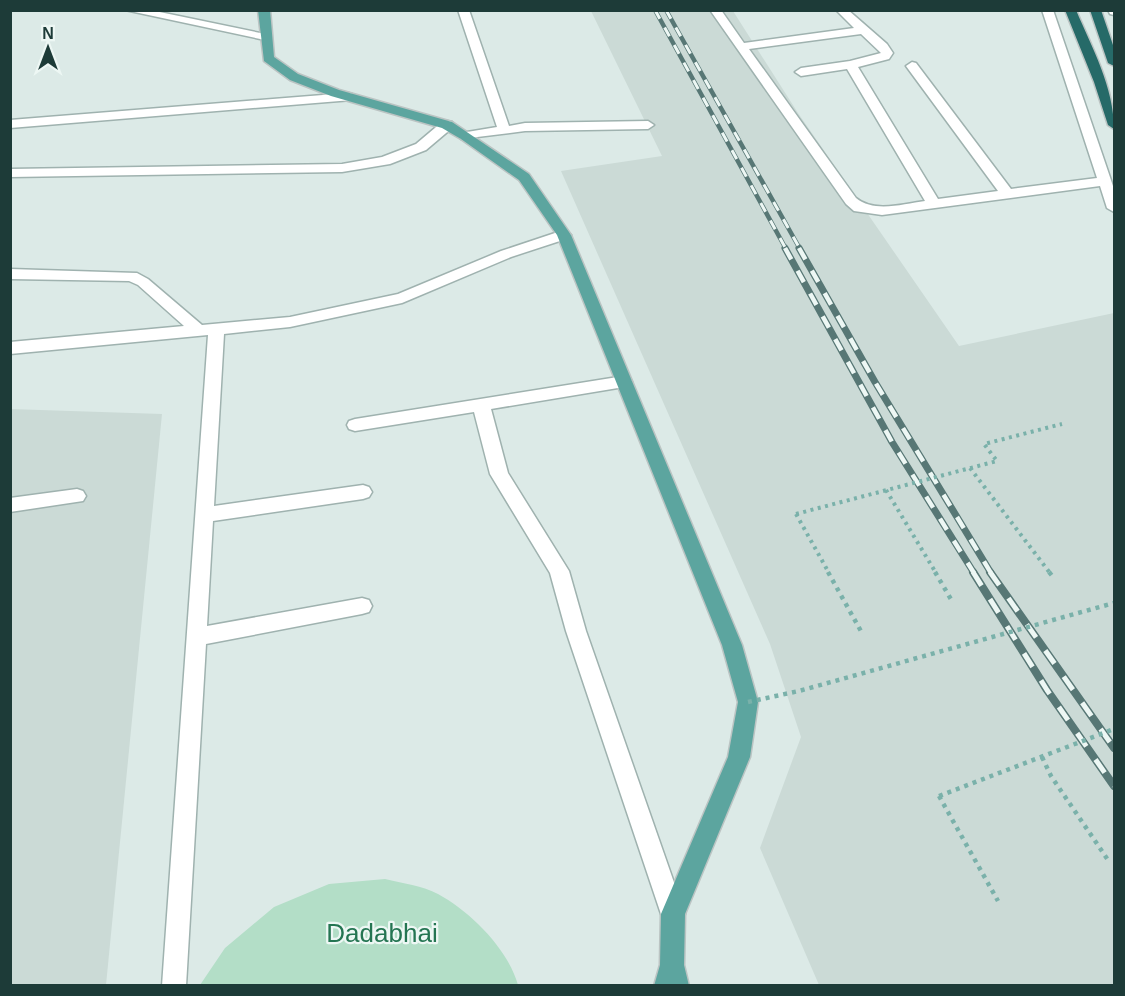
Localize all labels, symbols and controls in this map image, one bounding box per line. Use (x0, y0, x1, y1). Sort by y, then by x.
north arrow (18, 18, 78, 78)
text: N (42, 25, 54, 42)
park label: Dadabhai (326, 918, 438, 948)

